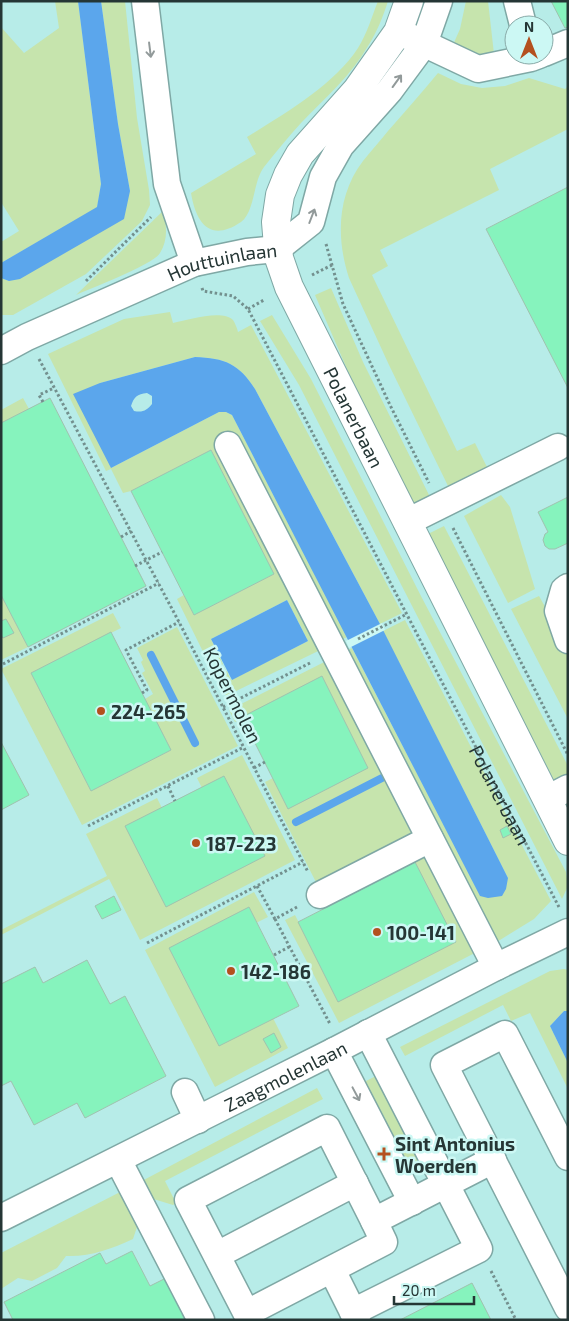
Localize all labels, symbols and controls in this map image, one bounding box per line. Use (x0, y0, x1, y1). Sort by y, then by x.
north arrow (504, 15, 554, 65)
text: N (524, 18, 534, 35)
one-way arrow (145, 41, 155, 57)
one-way arrow (392, 74, 402, 88)
one-way arrow (308, 209, 317, 224)
street label: Houttuinlaan (163, 238, 278, 285)
street label: Polanerbaan (320, 363, 389, 471)
street label: Kopermolen (199, 643, 267, 747)
place label: 224-265 (111, 700, 186, 723)
marker: 224-265 (95, 705, 107, 717)
street label: Polanerbaan (465, 741, 536, 849)
place label: 187-223 (206, 832, 276, 855)
marker: 187-223 (190, 837, 202, 849)
place label: 100-141 (387, 921, 455, 944)
marker: 100-141 (371, 926, 383, 938)
place label: 142-186 (241, 960, 311, 983)
marker: 142-186 (225, 965, 237, 977)
street label: Zaagmolenlaan (220, 1035, 350, 1116)
one-way arrow (352, 1086, 361, 1101)
place label: Sint Antonius Woerden (395, 1132, 515, 1177)
marker: Sint Antonius Woerden (377, 1147, 391, 1161)
scale bar (394, 1274, 474, 1306)
text: 20 m (402, 1281, 436, 1299)

